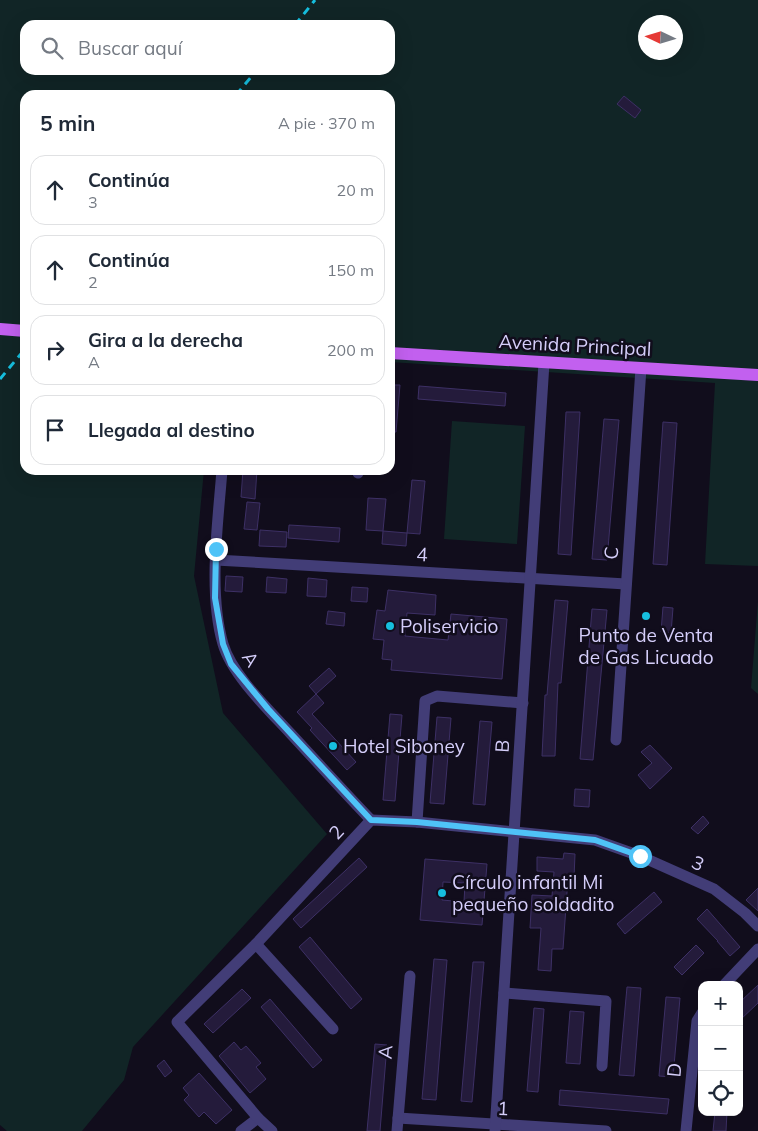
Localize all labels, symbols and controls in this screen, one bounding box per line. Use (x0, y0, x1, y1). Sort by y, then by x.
north arrow (638, 15, 683, 60)
search box (20, 20, 395, 75)
icon: search (38, 34, 66, 62)
text: Buscar aquí (78, 36, 182, 60)
text: 5 min (40, 110, 95, 136)
text: A pie · 370 m (278, 113, 375, 133)
text: Continúa (88, 168, 170, 192)
icon: ahead (41, 176, 69, 204)
text: 20 m (337, 180, 374, 200)
text: 3 (88, 192, 98, 212)
text: Continúa (88, 248, 170, 272)
icon: ahead (41, 256, 69, 284)
text: 150 m (327, 260, 374, 280)
text: 2 (88, 272, 98, 292)
text: Gira a la derecha (88, 328, 243, 352)
street label: Avenida Principal (498, 329, 652, 361)
icon: right (41, 336, 69, 364)
text: 200 m (327, 340, 374, 360)
text: A (88, 352, 100, 372)
icon: arrive (41, 416, 69, 444)
text: Llegada al destino (88, 418, 255, 442)
route end (205, 538, 228, 561)
street label: 4 (416, 542, 428, 566)
street label: C (599, 546, 623, 560)
marker: Punto de Venta de Gas Licuado (640, 610, 652, 622)
place label: Poliservicio (400, 614, 498, 638)
marker: Poliservicio (384, 620, 396, 632)
place label: Punto de Venta de Gas Licuado (578, 623, 714, 669)
street label: A (237, 646, 265, 672)
place label: Hotel Siboney (343, 734, 465, 758)
street label: B (490, 739, 514, 753)
marker: Hotel Siboney (327, 740, 339, 752)
street label: 2 (323, 820, 349, 844)
route start (629, 845, 652, 868)
street label: 3 (688, 850, 708, 876)
place label: Círculo infantil Mi pequeño soldadito (452, 870, 614, 916)
marker: Círculo infantil Mi pequeño soldadito (436, 887, 448, 899)
map controls (698, 981, 743, 1116)
button: + (698, 981, 743, 1026)
button: − (698, 1026, 743, 1071)
street label: A (373, 1044, 397, 1060)
street label: D (661, 1062, 687, 1078)
button: locate (698, 1071, 743, 1116)
street label: 1 (497, 1096, 509, 1120)

